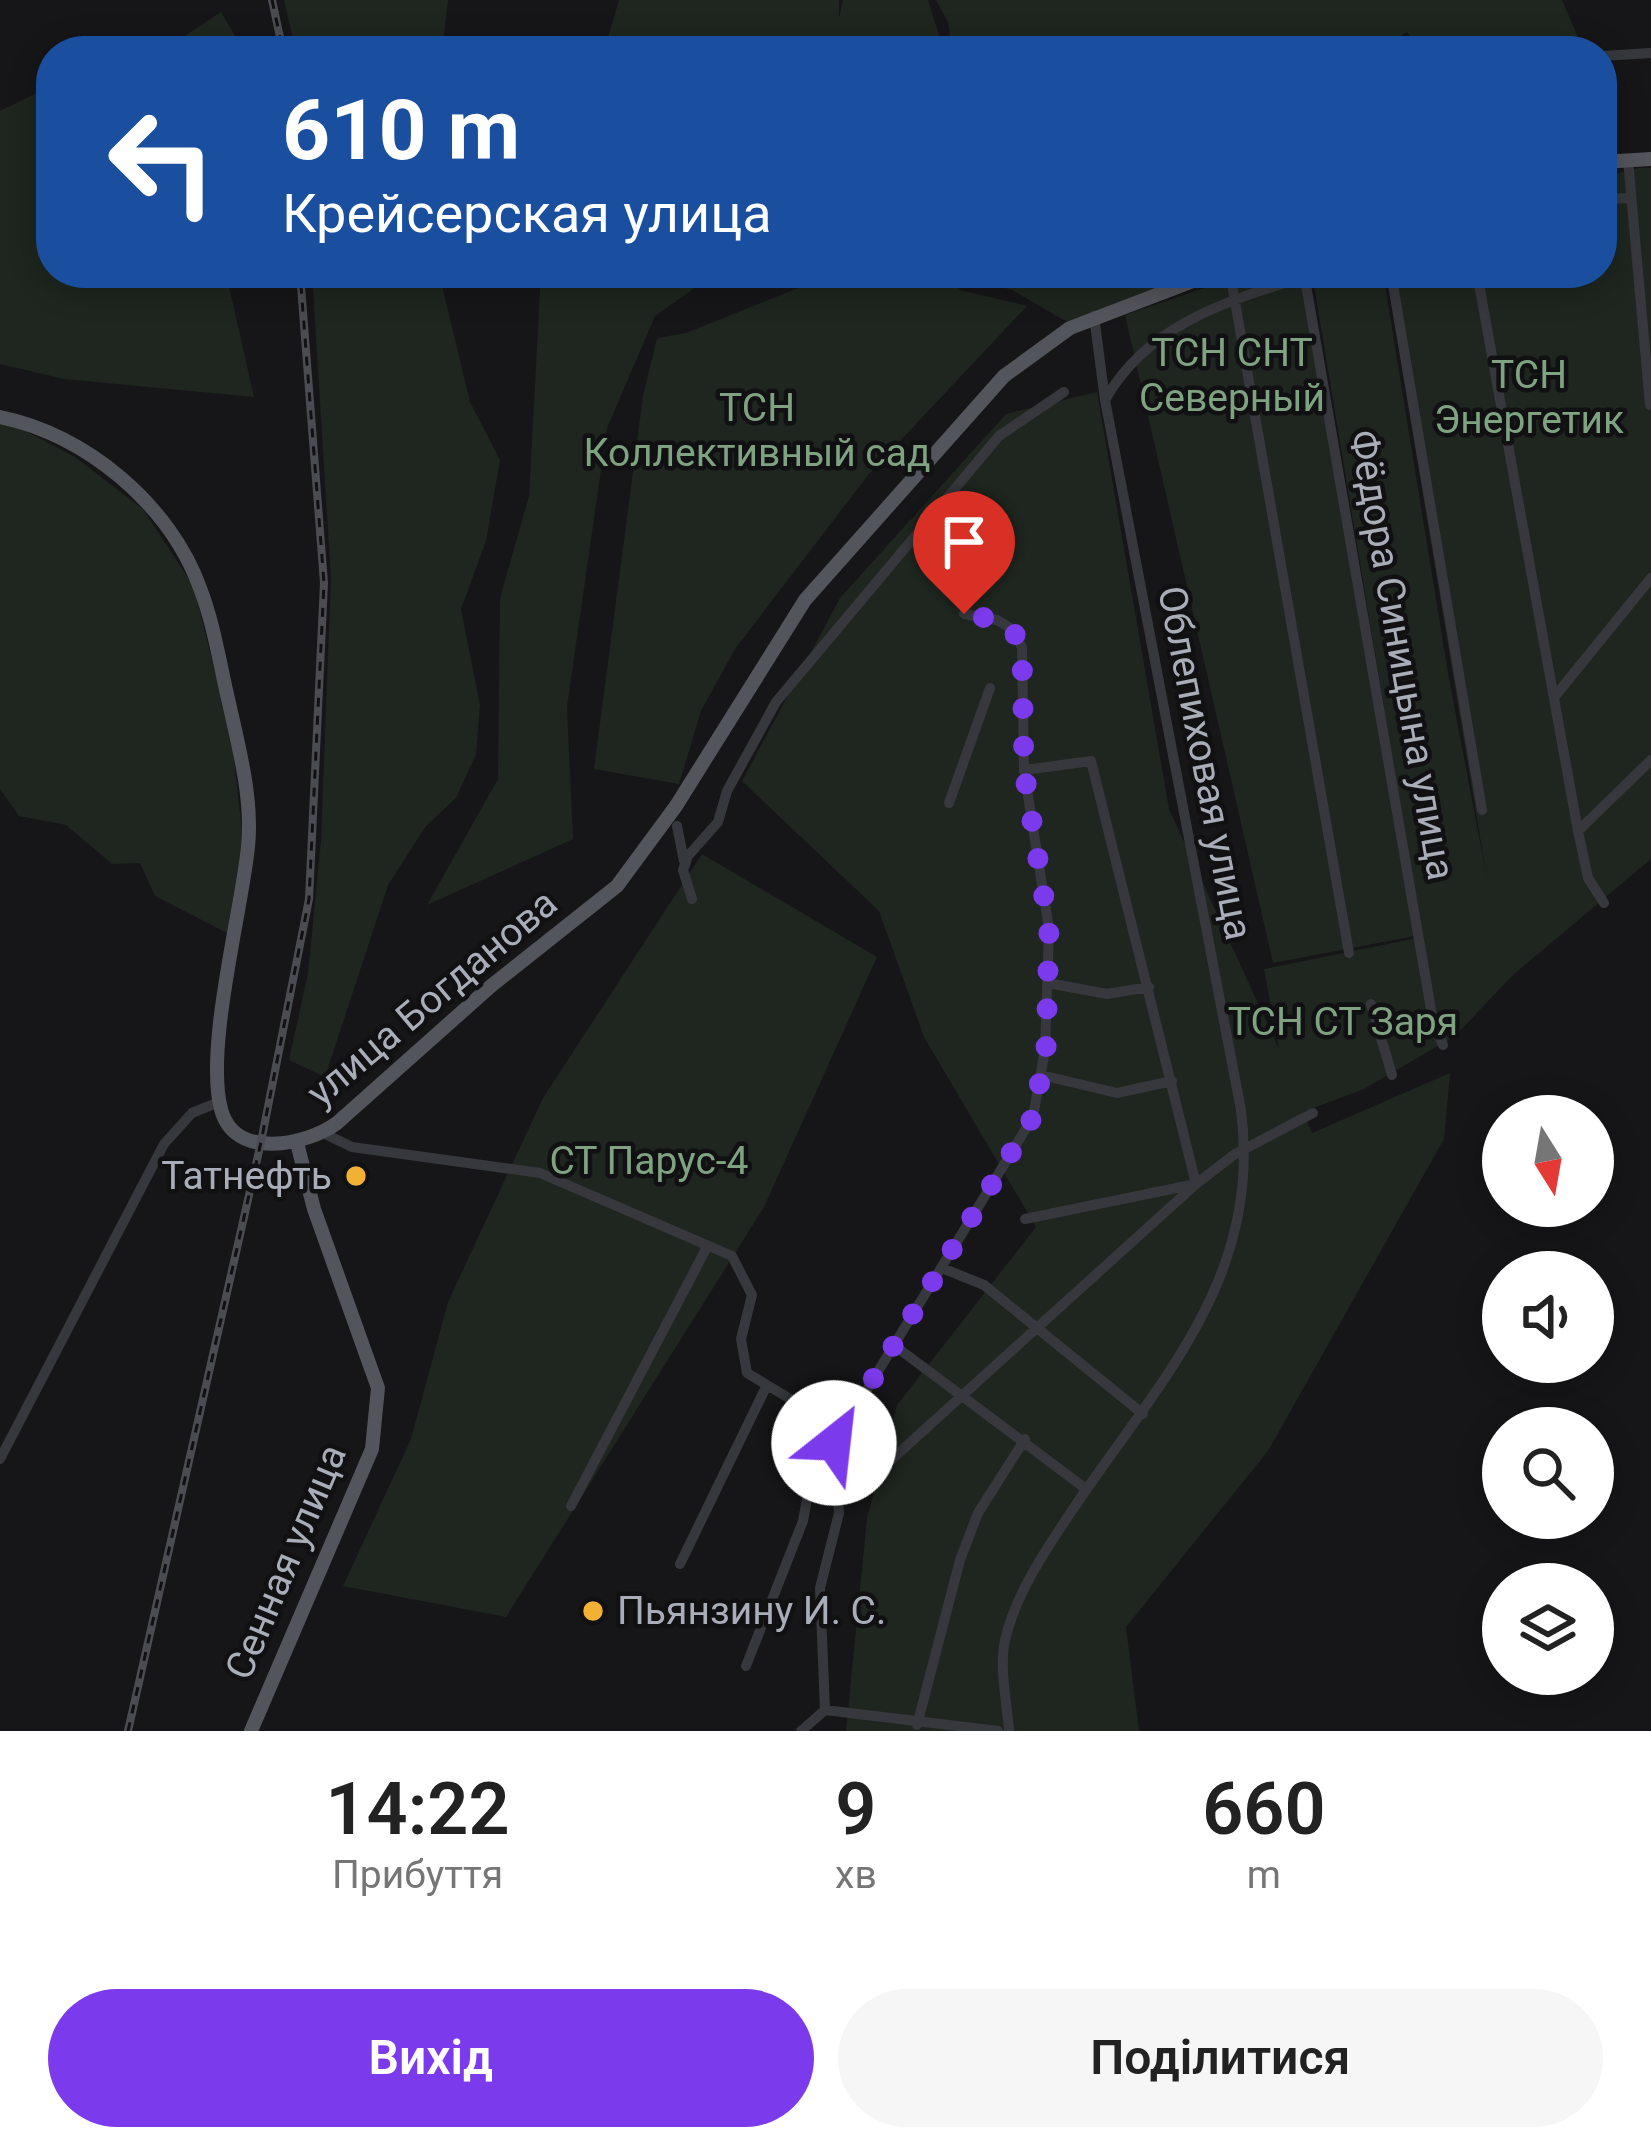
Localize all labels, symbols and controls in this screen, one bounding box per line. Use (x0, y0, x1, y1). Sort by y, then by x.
text: 610 m (282, 81, 520, 180)
icon: left (84, 84, 240, 240)
text: Крейсерская улица (282, 182, 772, 245)
park label: ТСН СНТ Северный (1139, 330, 1325, 421)
park label: ТСН Энергетик (1434, 352, 1624, 443)
park label: ТСН Коллективный сад (583, 385, 931, 476)
street label: Фёдора Синицына улица (1340, 426, 1464, 884)
pin (913, 491, 1015, 614)
icon: arrive (931, 509, 997, 575)
street label: Облепиховая улица (1148, 582, 1262, 944)
street label: улица Богданова (298, 880, 566, 1116)
park label: ТСН СТ Заря (1228, 999, 1458, 1045)
north arrow (1482, 1095, 1614, 1227)
map controls (1482, 1095, 1614, 1695)
park label: СТ Парус-4 (549, 1138, 749, 1184)
place label: Татнефть (161, 1153, 332, 1199)
marker: Татнефть (343, 1163, 369, 1189)
button: sound (1482, 1251, 1614, 1383)
position arrow (771, 1380, 897, 1506)
button: search (1482, 1407, 1614, 1539)
street label: Сенная улица (216, 1438, 356, 1686)
button: layers (1482, 1563, 1614, 1695)
place label: Пьянзину И. С. (617, 1588, 886, 1634)
marker: Пьянзину И. С. (580, 1598, 606, 1624)
text: 14:22 (325, 1767, 510, 1852)
text: 9 (835, 1767, 876, 1852)
text: 660 (1202, 1767, 1326, 1852)
text: Прибуття (332, 1852, 503, 1898)
text: хв (835, 1852, 877, 1898)
text: m (1247, 1852, 1281, 1898)
button: Вихід (48, 1989, 814, 2127)
button: Поділитися (838, 1989, 1603, 2127)

